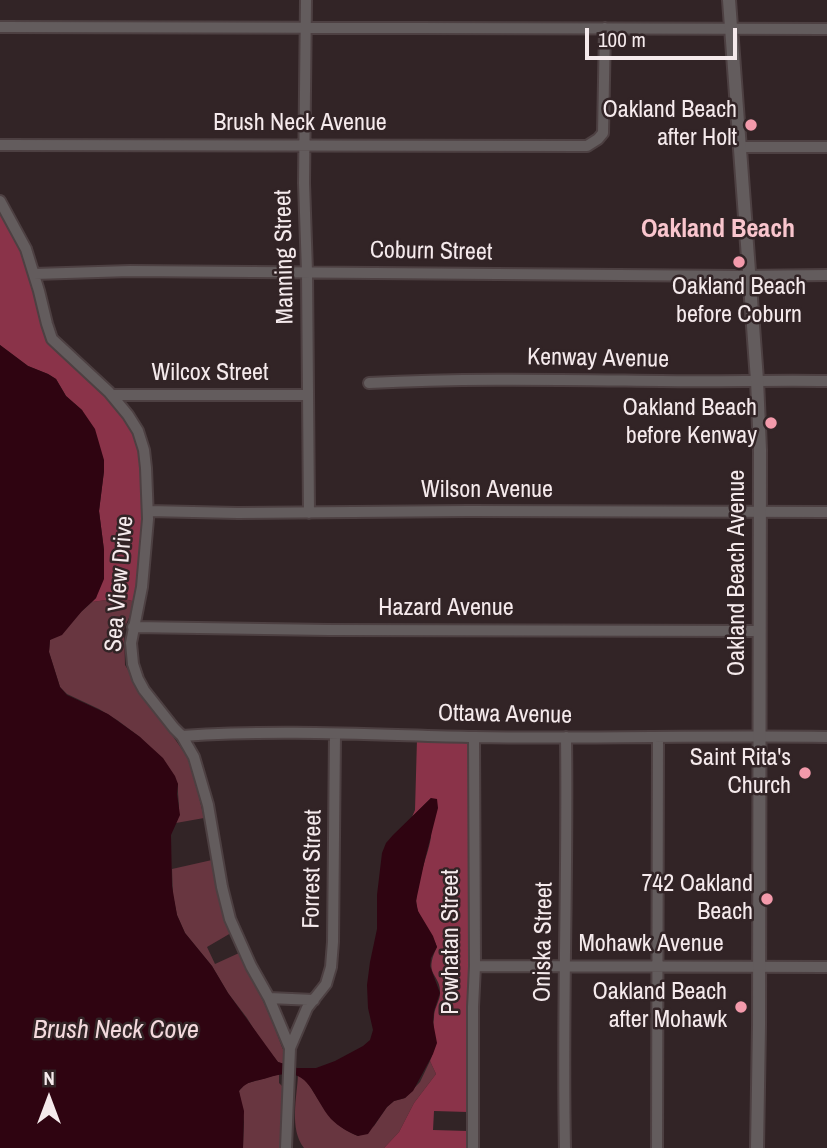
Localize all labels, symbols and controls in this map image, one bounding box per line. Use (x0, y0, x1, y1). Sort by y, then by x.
scale bar (589, 14, 741, 58)
text: 100 m (598, 25, 646, 54)
place label: Oakland Beach after Holt (602, 97, 737, 153)
street label: Brush Neck Avenue (213, 110, 387, 138)
marker: Oakland Beach after Holt (743, 117, 759, 133)
street label: Manning Street (269, 189, 301, 325)
district label: Oakland Beach (641, 214, 795, 246)
street label: Coburn Street (369, 237, 493, 267)
marker: Oakland Beach before Coburn (731, 254, 747, 270)
place label: Oakland Beach before Coburn (672, 274, 806, 330)
street label: Kenway Avenue (527, 343, 669, 375)
street label: Wilcox Street (151, 360, 269, 388)
place label: Oakland Beach before Kenway (622, 395, 757, 451)
marker: Oakland Beach before Kenway (763, 415, 779, 431)
street label: Oakland Beach Avenue (724, 470, 752, 676)
street label: Wilson Avenue (421, 477, 553, 505)
street label: Sea View Drive (100, 515, 140, 653)
street label: Hazard Avenue (378, 595, 514, 623)
street label: Ottawa Avenue (438, 699, 572, 731)
place label: Saint Rita's Church (690, 745, 791, 801)
marker: Saint Rita's Church (797, 765, 813, 781)
street label: Forrest Street (298, 809, 328, 929)
street label: Powhatan Street (438, 869, 466, 1015)
place label: 742 Oakland Beach (641, 871, 753, 927)
street label: Oniska Street (529, 882, 559, 1002)
marker: 742 Oakland Beach (759, 891, 775, 907)
street label: Mohawk Avenue (578, 931, 724, 959)
place label: Oakland Beach after Mohawk (592, 979, 727, 1035)
marker: Oakland Beach after Mohawk (733, 999, 749, 1015)
water label: Brush Neck Cove (33, 1015, 199, 1047)
north arrow (14, 1064, 84, 1134)
text: N (43, 1065, 55, 1091)

